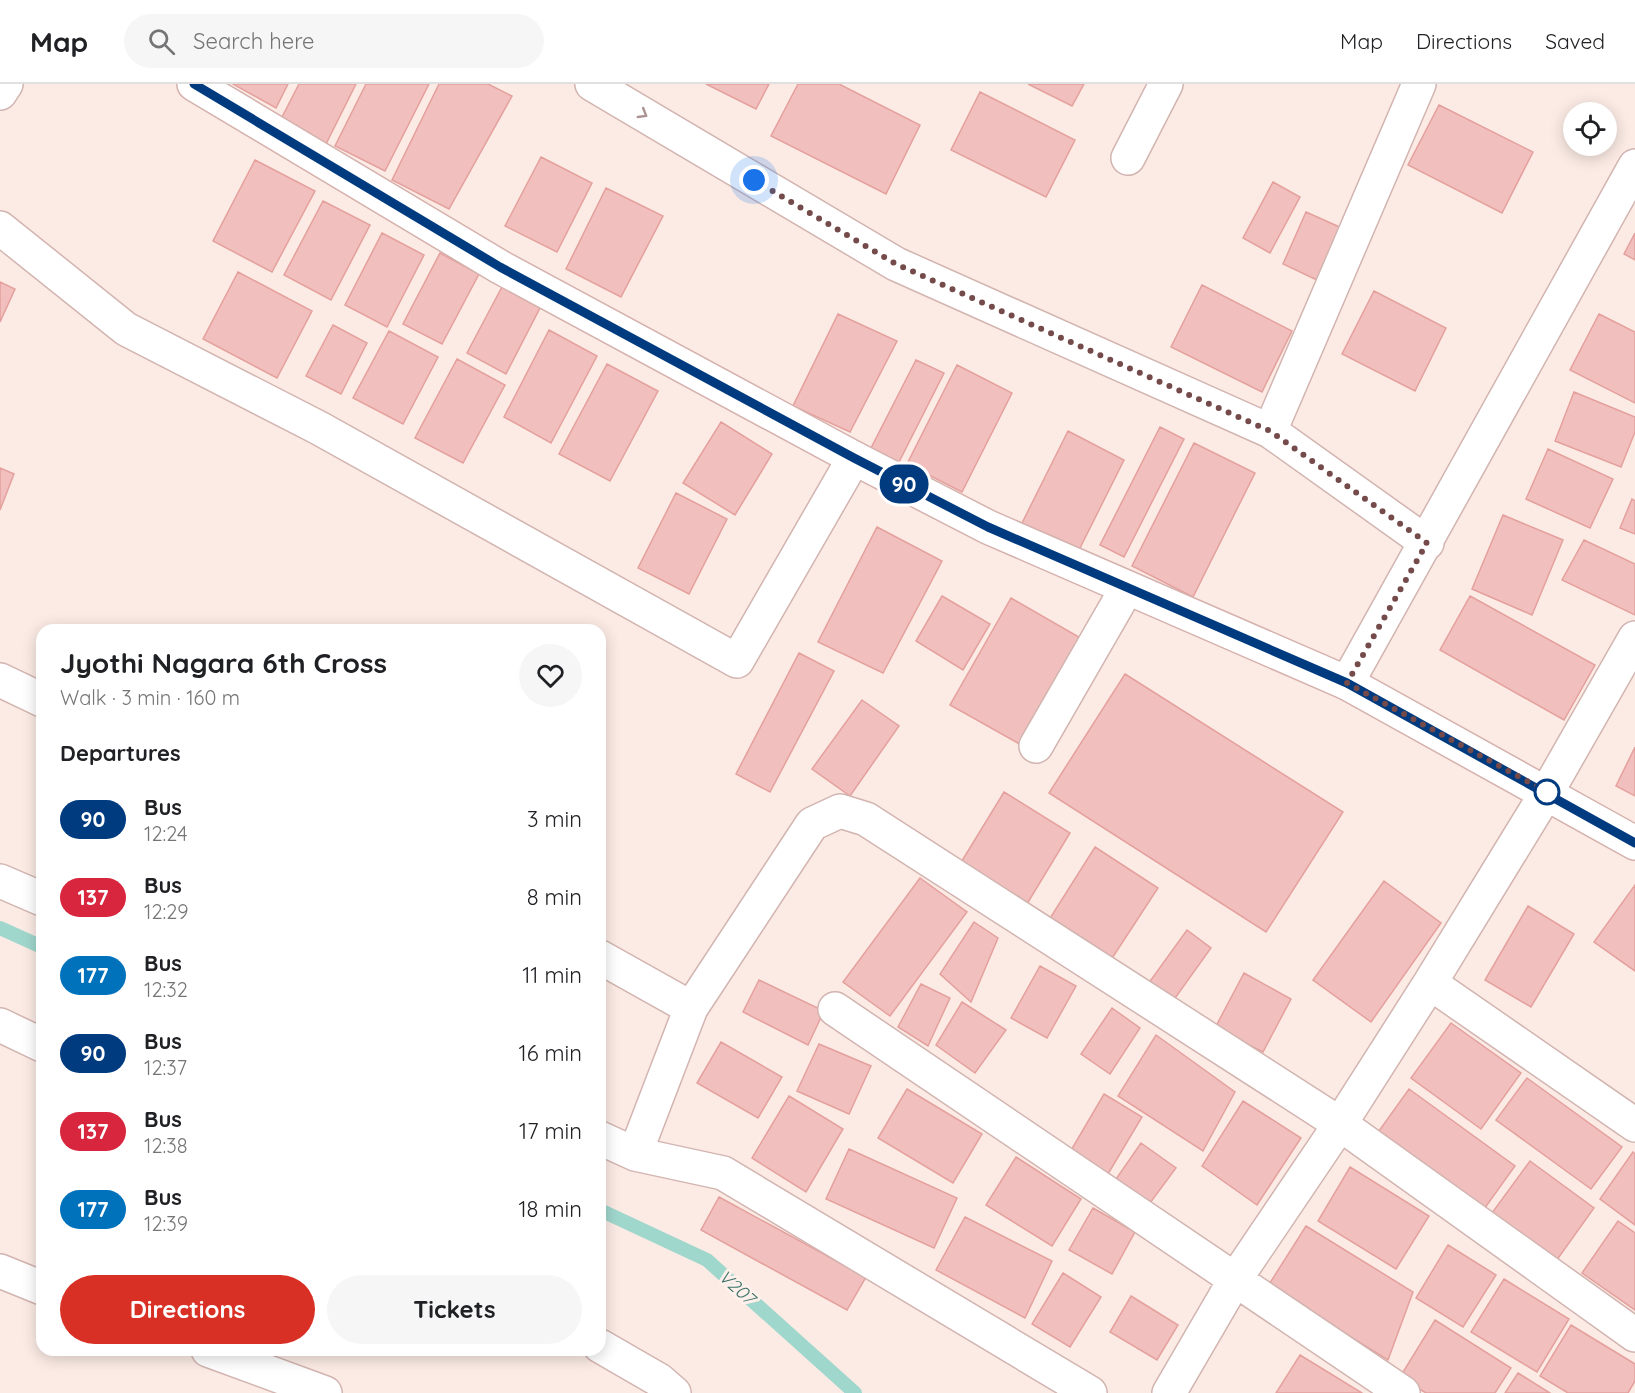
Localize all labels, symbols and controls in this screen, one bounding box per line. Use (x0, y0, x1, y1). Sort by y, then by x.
search box (124, 14, 544, 68)
text: Map (30, 24, 88, 59)
icon: search (145, 25, 178, 58)
text: Search here (193, 27, 315, 55)
text: Map (1340, 28, 1383, 54)
text: Directions (1416, 28, 1512, 54)
text: Saved (1545, 28, 1605, 54)
map controls (1563, 102, 1617, 156)
button: locate (1563, 102, 1617, 156)
one-way arrow (637, 107, 647, 118)
your location (739, 165, 769, 195)
line badge: 90 (877, 464, 931, 504)
text: 90 (892, 471, 916, 497)
button: heart (519, 644, 582, 707)
text: Jyothi Nagara 6th Cross (60, 645, 387, 680)
text: Walk · 3 min · 160 m (60, 685, 240, 710)
text: Departures (60, 739, 181, 767)
unlabelled marker (1534, 779, 1560, 805)
text: Bus (144, 793, 182, 821)
text: 3 min (527, 805, 582, 833)
text: 90 (81, 806, 105, 832)
text: 12:24 (144, 821, 188, 846)
text: Bus (144, 871, 182, 899)
text: 8 min (527, 883, 582, 911)
text: 137 (78, 884, 108, 910)
text: 12:29 (144, 899, 188, 924)
text: Bus (144, 949, 182, 977)
text: 11 min (522, 961, 582, 989)
text: 177 (77, 962, 109, 988)
text: 12:32 (144, 977, 188, 1002)
text: Bus (144, 1027, 182, 1055)
text: 16 min (519, 1039, 582, 1067)
text: 90 (81, 1040, 105, 1066)
text: 12:37 (144, 1055, 187, 1080)
text: Bus (144, 1105, 182, 1133)
text: 17 min (519, 1117, 582, 1145)
text: 137 (78, 1118, 108, 1144)
text: 12:38 (144, 1133, 188, 1158)
text: Bus (144, 1183, 182, 1211)
text: 18 min (518, 1195, 582, 1223)
text: 177 (77, 1196, 109, 1222)
text: 12:39 (144, 1211, 188, 1236)
water label: V207 (714, 1265, 762, 1311)
button: Directions (60, 1275, 315, 1344)
button: Tickets (327, 1275, 582, 1344)

